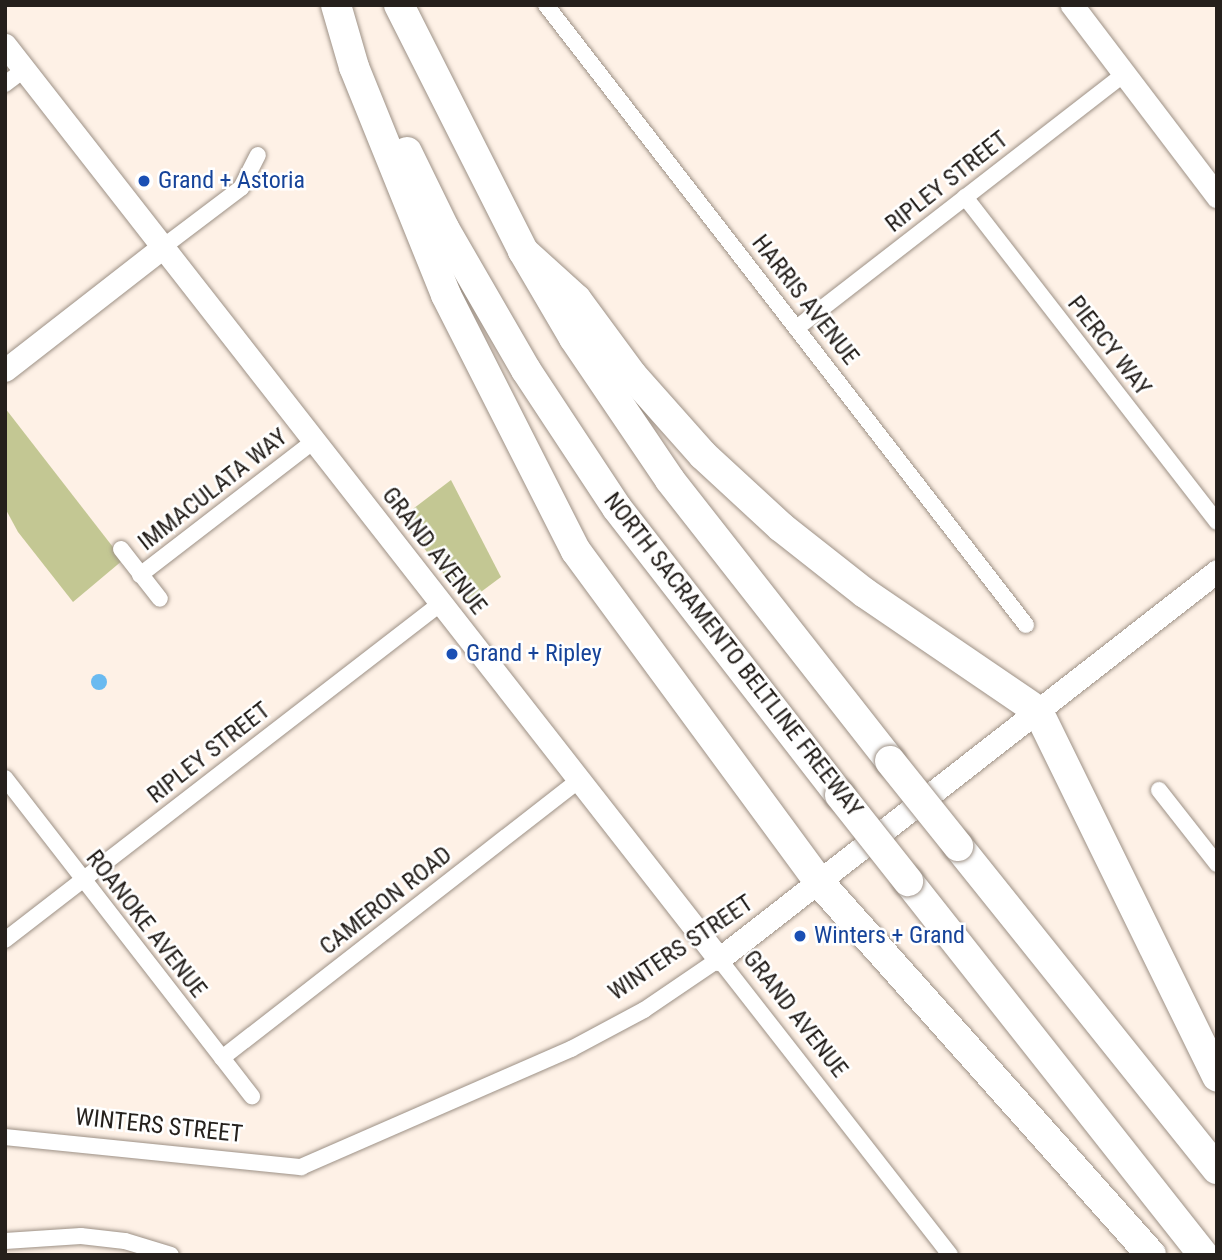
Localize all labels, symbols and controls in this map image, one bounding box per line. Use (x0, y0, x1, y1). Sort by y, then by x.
street label: RIPLEY STREET (880, 125, 1014, 239)
place label: Grand + Astoria (158, 167, 305, 195)
marker: Grand + Astoria (136, 173, 152, 189)
street label: HARRIS AVENUE (745, 229, 865, 371)
street label: PIERCY WAY (1061, 290, 1157, 402)
street label: IMMACULATA WAY (133, 423, 293, 557)
street label: GRAND AVENUE (375, 482, 493, 620)
street label: NORTH SACRAMENTO BELTLINE FREEWAY (597, 487, 869, 823)
place label: Grand + Ripley (466, 640, 602, 668)
marker: Grand + Ripley (444, 646, 460, 662)
street label: RIPLEY STREET (142, 696, 276, 810)
street label: CAMERON ROAD (314, 841, 458, 961)
street label: ROANOKE AVENUE (80, 845, 212, 1003)
street label: WINTERS STREET (603, 889, 759, 1007)
place label: Winters + Grand (814, 922, 965, 950)
marker: Winters + Grand (792, 928, 808, 944)
street label: GRAND AVENUE (736, 945, 854, 1083)
street label: WINTERS STREET (74, 1103, 244, 1149)

